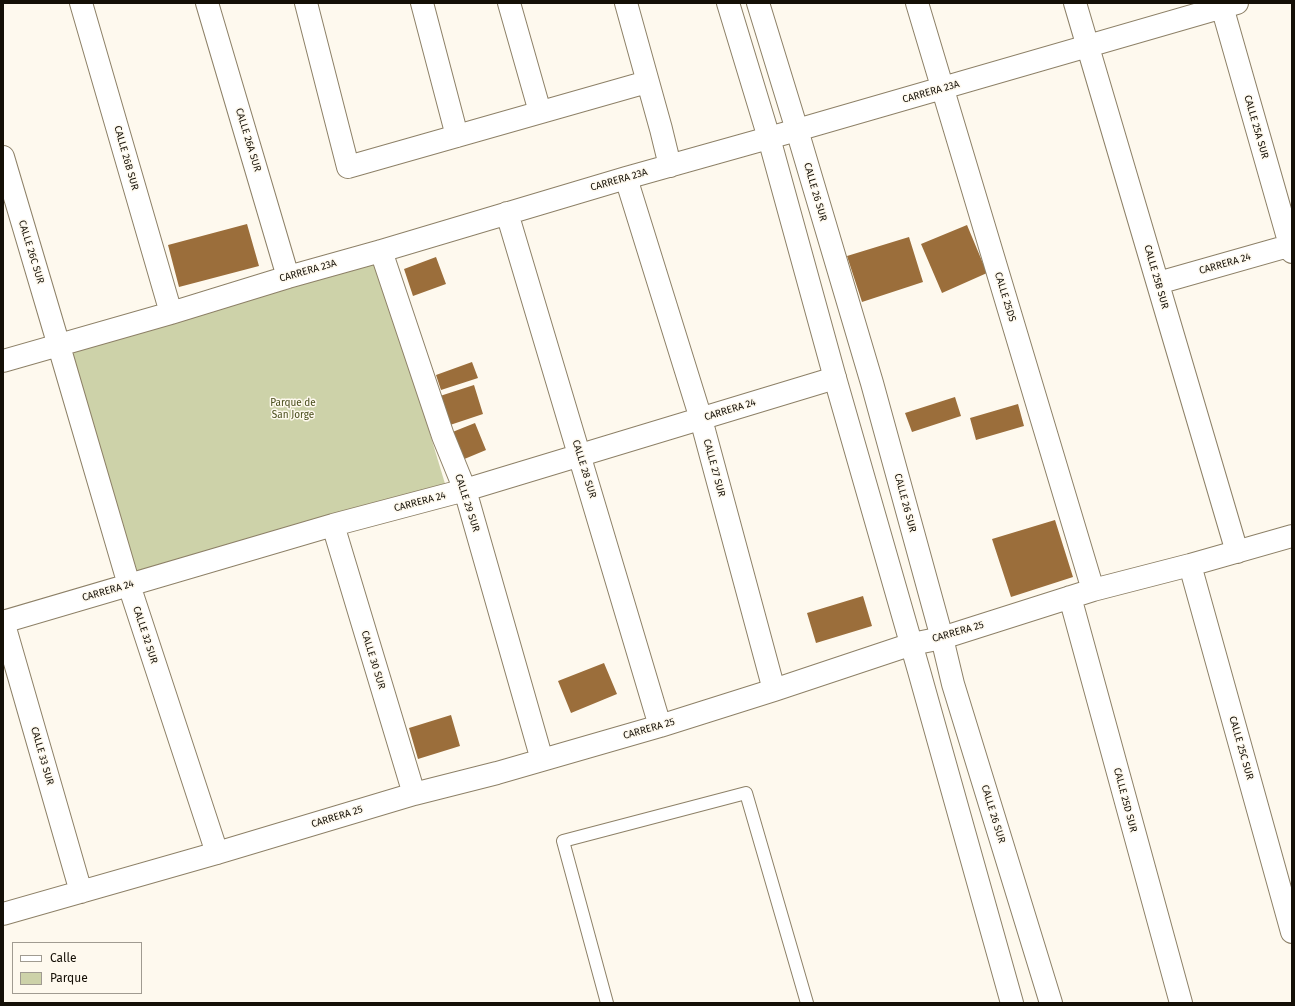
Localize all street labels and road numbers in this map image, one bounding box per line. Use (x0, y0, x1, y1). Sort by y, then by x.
street label: CARRERA 23A (901, 78, 961, 106)
street label: CALLE 25A SUR (1241, 94, 1271, 160)
street label: CALLE 26A SUR (233, 107, 263, 173)
street label: CALLE 26B SUR (111, 124, 141, 192)
street label: CALLE 26 SUR (801, 161, 829, 223)
street label: CARRERA 23A (589, 166, 649, 194)
street label: CALLE 26C SUR (16, 219, 46, 285)
street label: CALLE 25B SUR (1141, 244, 1171, 310)
street label: CARRERA 24 (1198, 251, 1252, 277)
street label: CARRERA 23A (278, 257, 338, 285)
street label: CALLE 25DS (992, 271, 1018, 323)
street label: CARRERA 24 (703, 396, 757, 424)
street label: CALLE 28 SUR (569, 438, 599, 500)
street label: CALLE 27 SUR (701, 438, 727, 498)
street label: CALLE 26 SUR (891, 472, 919, 534)
street label: CALLE 29 SUR (452, 473, 482, 533)
street label: CARRERA 24 (393, 489, 447, 515)
street label: CARRERA 24 (81, 578, 135, 604)
street label: CALLE 32 SUR (130, 605, 160, 665)
street label: CARRERA 25 (931, 619, 985, 645)
street label: CALLE 30 SUR (358, 629, 388, 691)
street label: CALLE 25C SUR (1226, 715, 1256, 781)
street label: CARRERA 25 (622, 716, 676, 742)
street label: CALLE 33 SUR (28, 725, 56, 787)
street label: CALLE 25D SUR (1111, 766, 1139, 834)
street label: CALLE 26 SUR (978, 783, 1008, 845)
street label: CARRERA 25 (310, 803, 364, 831)

